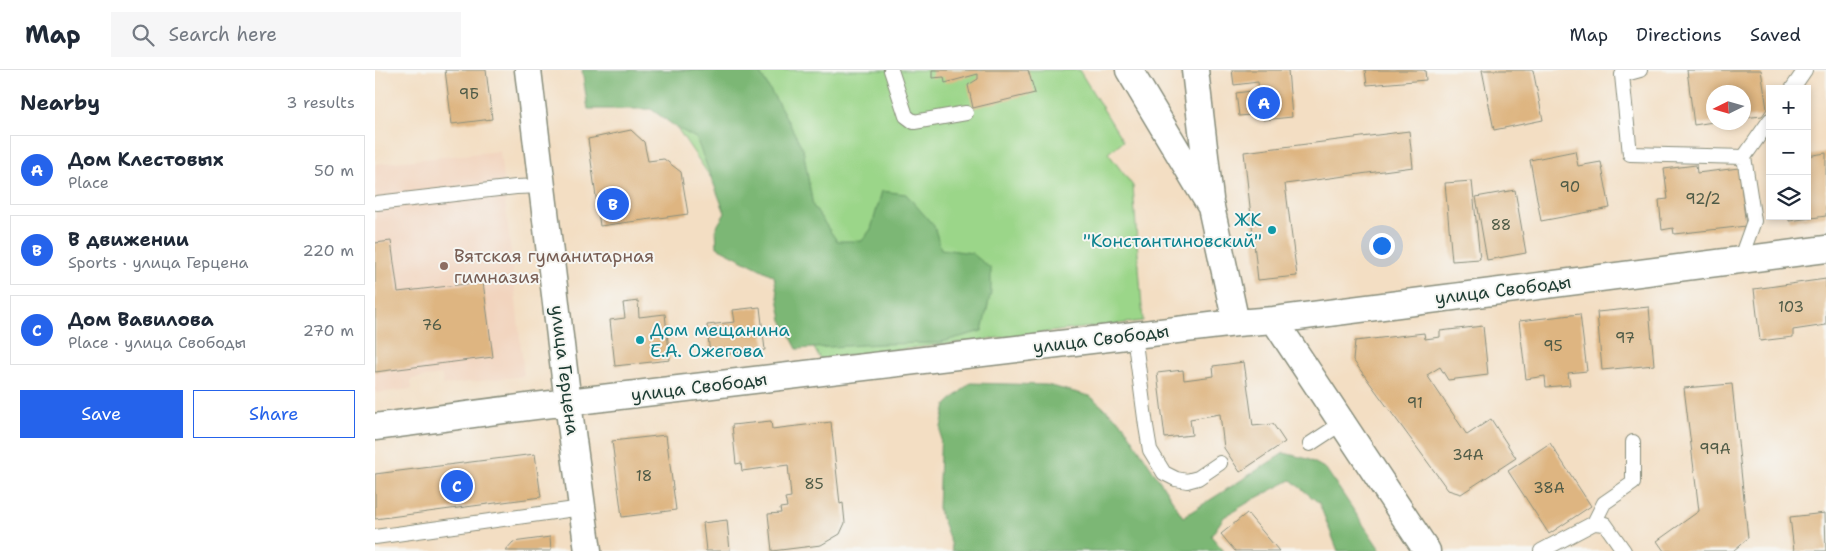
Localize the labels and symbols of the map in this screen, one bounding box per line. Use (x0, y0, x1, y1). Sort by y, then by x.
house number: 9Б (459, 84, 479, 104)
pin: A (1248, 84, 1280, 122)
north arrow (1706, 85, 1751, 130)
house number: 90 (1560, 177, 1580, 197)
pin: B (597, 185, 629, 223)
house number: 92/2 (1685, 189, 1721, 209)
place label: ЖК "Константиновский" (1083, 208, 1262, 253)
house number: 88 (1491, 215, 1511, 235)
marker: ЖК "Константиновский" (1266, 224, 1278, 236)
your location (1369, 233, 1395, 259)
place label: Вятская гуманитарная гимназия (454, 244, 654, 289)
marker: Вятская гуманитарная гимназия (438, 260, 450, 272)
street label: улица Свободы (1434, 270, 1572, 310)
house number: 103 (1778, 297, 1804, 317)
street label: улица Герцена (545, 304, 585, 436)
house number: 76 (422, 315, 442, 335)
place label: Дом мещанина Е.А. Ожегова (650, 318, 790, 363)
street label: улица Свободы (1032, 319, 1170, 359)
house number: 97 (1615, 328, 1635, 348)
marker: Дом мещанина Е.А. Ожегова (634, 334, 646, 346)
house number: 95 (1543, 336, 1563, 356)
street label: улица Свободы (630, 367, 768, 407)
house number: 91 (1407, 393, 1423, 413)
house number: 99А (1699, 439, 1731, 459)
house number: 34А (1452, 445, 1484, 465)
house number: 18 (636, 466, 652, 486)
pin: C (441, 467, 473, 505)
house number: 85 (804, 474, 824, 494)
house number: 38А (1533, 478, 1565, 498)

